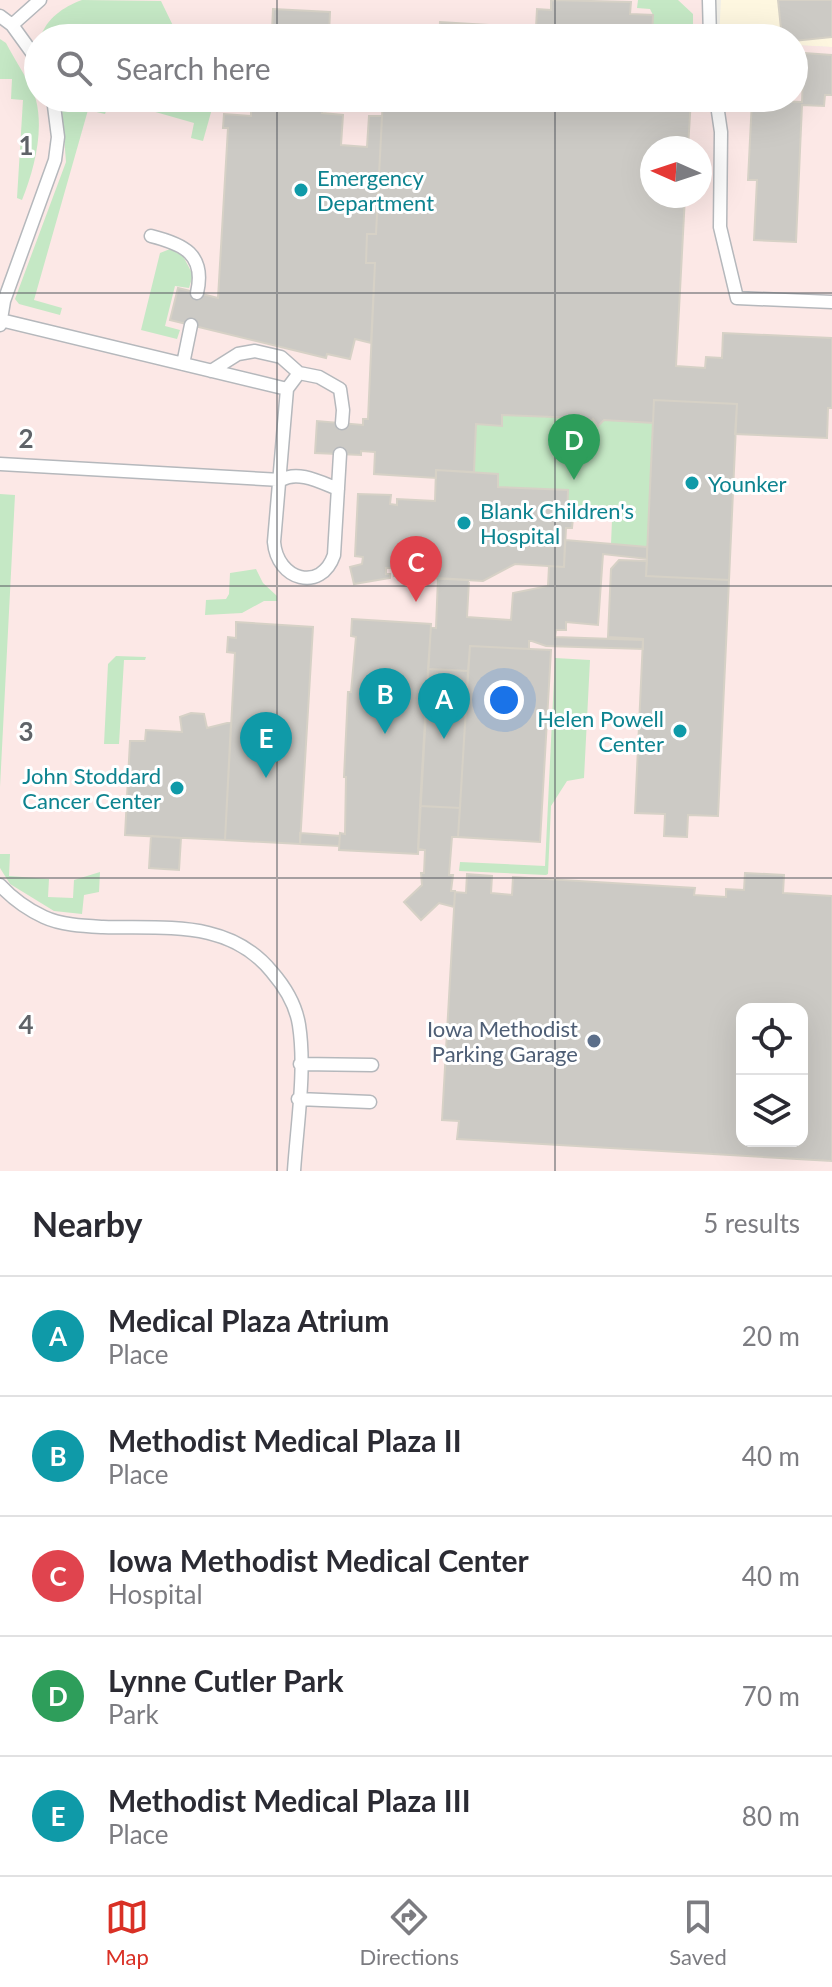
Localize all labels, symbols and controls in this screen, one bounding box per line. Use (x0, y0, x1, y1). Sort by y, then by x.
search box (24, 24, 808, 112)
icon: search (52, 46, 96, 90)
text: Search here (116, 50, 271, 86)
text: 1 (18, 129, 34, 161)
north arrow (640, 136, 712, 208)
place label: Emergency Department (317, 164, 434, 216)
marker: Emergency Department (292, 181, 310, 199)
pin: D (548, 414, 600, 480)
text: 2 (18, 422, 34, 454)
place label: Younker (708, 470, 787, 497)
marker: Younker (683, 474, 701, 492)
place label: Blank Children's Hospital (480, 497, 634, 549)
marker: Blank Children's Hospital (455, 514, 473, 532)
pin: C (390, 536, 442, 602)
pin: B (359, 668, 411, 734)
pin: A (418, 673, 470, 739)
your location (484, 680, 524, 720)
place label: Helen Powell Center (537, 705, 664, 757)
pin: E (240, 712, 292, 778)
text: 3 (18, 715, 34, 747)
marker: Helen Powell Center (671, 722, 689, 740)
place label: John Stoddard Cancer Center (22, 762, 161, 814)
marker: John Stoddard Cancer Center (168, 779, 186, 797)
map controls (736, 1003, 808, 1147)
button: locate (736, 1003, 808, 1075)
text: 4 (18, 1008, 34, 1040)
place label: Iowa Methodist Parking Garage (427, 1015, 578, 1067)
marker: Iowa Methodist Parking Garage (585, 1032, 603, 1050)
button: layers (736, 1075, 808, 1147)
text: Nearby (32, 1203, 143, 1244)
text: 5 results (703, 1207, 800, 1239)
text: Medical Plaza Atrium (108, 1302, 389, 1338)
text: A (49, 1320, 67, 1352)
text: 20 m (742, 1320, 800, 1352)
text: Place (108, 1338, 169, 1370)
text: Methodist Medical Plaza II (108, 1422, 462, 1458)
text: B (49, 1440, 67, 1472)
text: 40 m (742, 1440, 800, 1472)
text: Place (108, 1458, 169, 1490)
text: Iowa Methodist Medical Center (108, 1542, 529, 1578)
text: C (49, 1560, 67, 1592)
text: 40 m (742, 1560, 800, 1592)
text: Hospital (108, 1578, 203, 1610)
text: Lynne Cutler Park (108, 1662, 343, 1698)
text: D (48, 1680, 68, 1712)
text: 70 m (742, 1680, 800, 1712)
text: Park (108, 1698, 159, 1730)
text: Methodist Medical Plaza III (108, 1782, 471, 1818)
text: E (51, 1800, 65, 1832)
text: 80 m (742, 1800, 800, 1832)
text: Place (108, 1818, 169, 1850)
tab: Map (105, 1895, 149, 1970)
tab: Directions (360, 1895, 459, 1970)
tab: Saved (669, 1895, 727, 1970)

